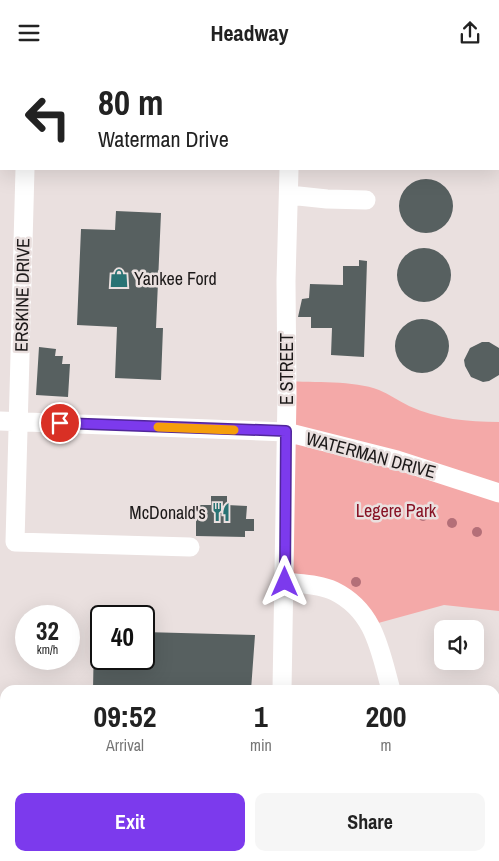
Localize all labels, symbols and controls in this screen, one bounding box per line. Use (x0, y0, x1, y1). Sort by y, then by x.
text: Headway (210, 18, 289, 48)
icon: menu (15, 19, 43, 47)
icon: share (456, 19, 484, 47)
text: 80 m (98, 79, 163, 126)
icon: left (15, 85, 80, 150)
text: Waterman Drive (98, 124, 229, 154)
street label: ERSKINE DRIVE (9, 238, 35, 352)
place label: Yankee Ford (134, 266, 217, 291)
shop icon: Yankee Ford (108, 267, 130, 289)
street label: E STREET (274, 333, 299, 405)
pin (39, 402, 81, 444)
icon: arrive (46, 409, 74, 437)
street label: WATERMAN DRIVE (303, 426, 439, 484)
park label: Legere Park (356, 498, 437, 523)
place label: McDonald's (129, 500, 206, 525)
restaurant icon: McDonald's (210, 501, 232, 523)
position arrow (258, 555, 310, 607)
speed limit sign: 40 (90, 605, 155, 670)
text: 32 (36, 614, 59, 648)
map controls (434, 620, 484, 670)
button: sound (434, 620, 484, 670)
text: km/h (37, 642, 58, 658)
text: 09:52 (94, 696, 156, 736)
text: 1 (254, 696, 268, 736)
text: 200 (365, 696, 406, 736)
text: Arrival (106, 734, 144, 756)
text: min (250, 734, 272, 756)
text: m (380, 734, 391, 756)
button: Exit (15, 793, 245, 851)
button: Share (255, 793, 485, 851)

